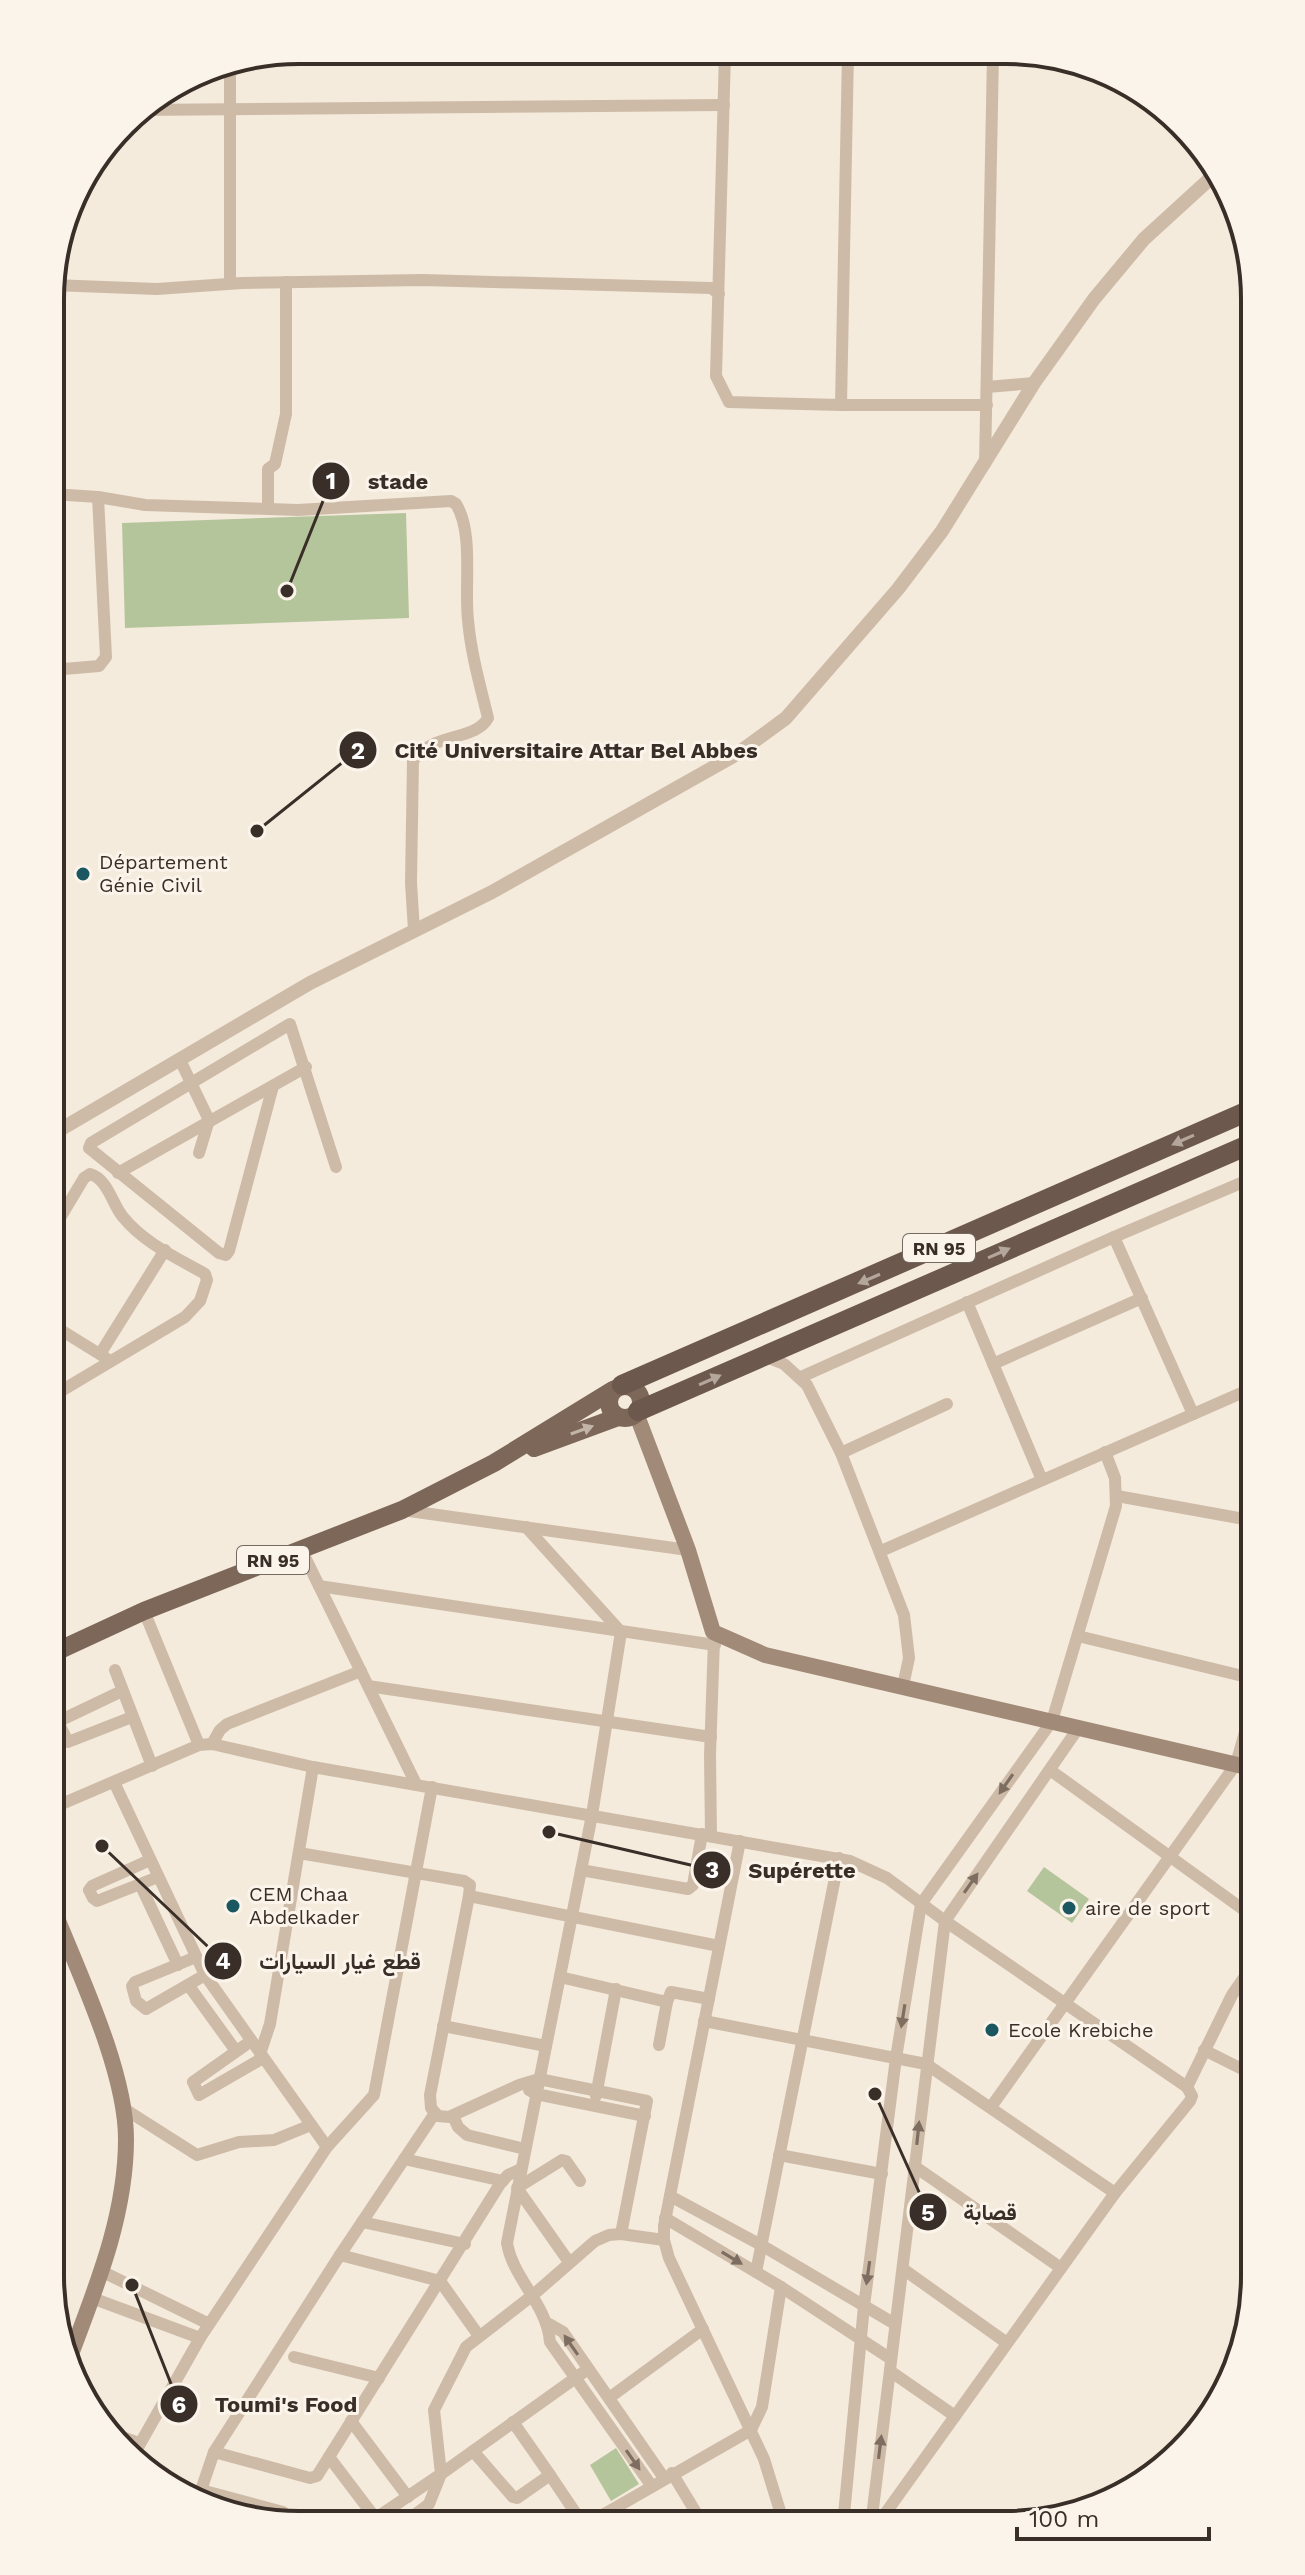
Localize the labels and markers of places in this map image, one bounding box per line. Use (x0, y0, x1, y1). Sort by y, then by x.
callout: stade (311, 458, 444, 504)
callout: Cité Universitaire Attar Bel Abbes (338, 727, 775, 773)
place label: Département Génie Civil (99, 850, 228, 897)
marker: Département Génie Civil (74, 865, 92, 883)
callout: Supérette (692, 1847, 871, 1893)
place label: CEM Chaa Abdelkader (249, 1882, 360, 1929)
place label: aire de sport (1085, 1896, 1210, 1920)
marker: CEM Chaa Abdelkader (224, 1897, 242, 1915)
marker: aire de sport (1060, 1899, 1078, 1917)
callout: قطع غيار السيارات (203, 1938, 437, 1984)
place label: Ecole Krebiche (1008, 2018, 1154, 2042)
marker: Ecole Krebiche (983, 2021, 1001, 2039)
callout: قصابة (908, 2189, 1033, 2235)
callout: Toumi's Food (159, 2381, 373, 2427)

